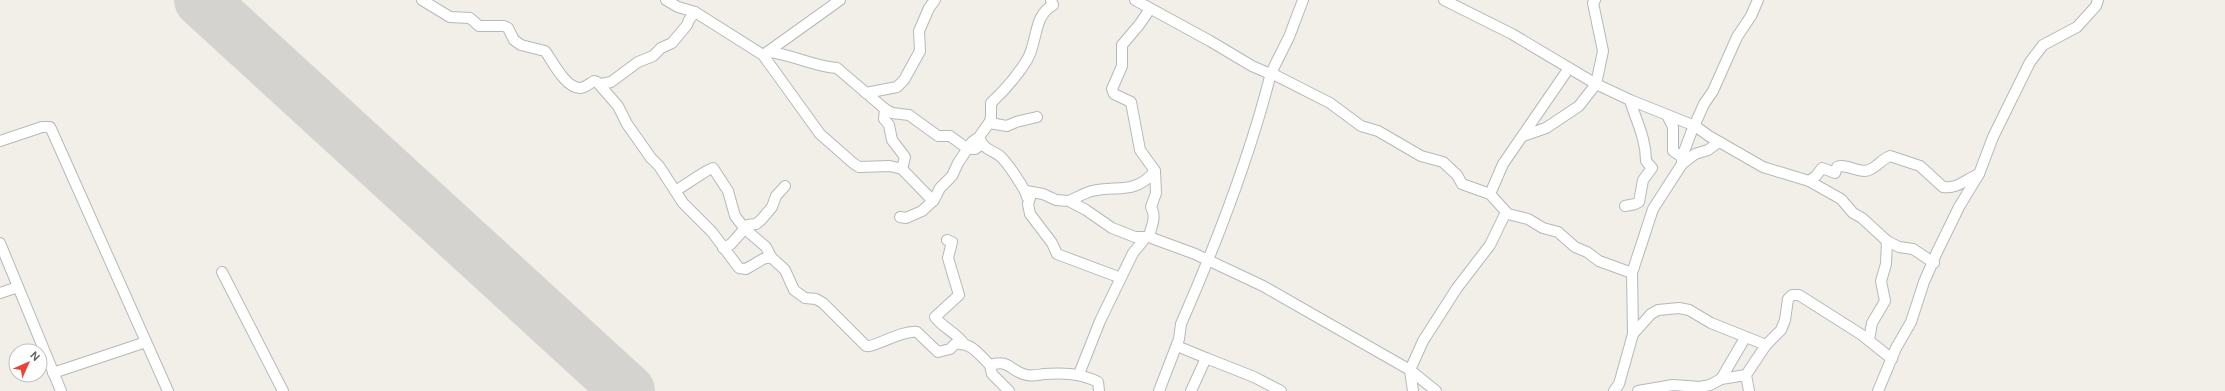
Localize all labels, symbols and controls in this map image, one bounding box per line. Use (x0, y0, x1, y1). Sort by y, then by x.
north arrow (8, 343, 48, 383)
text: N (27, 348, 43, 364)

